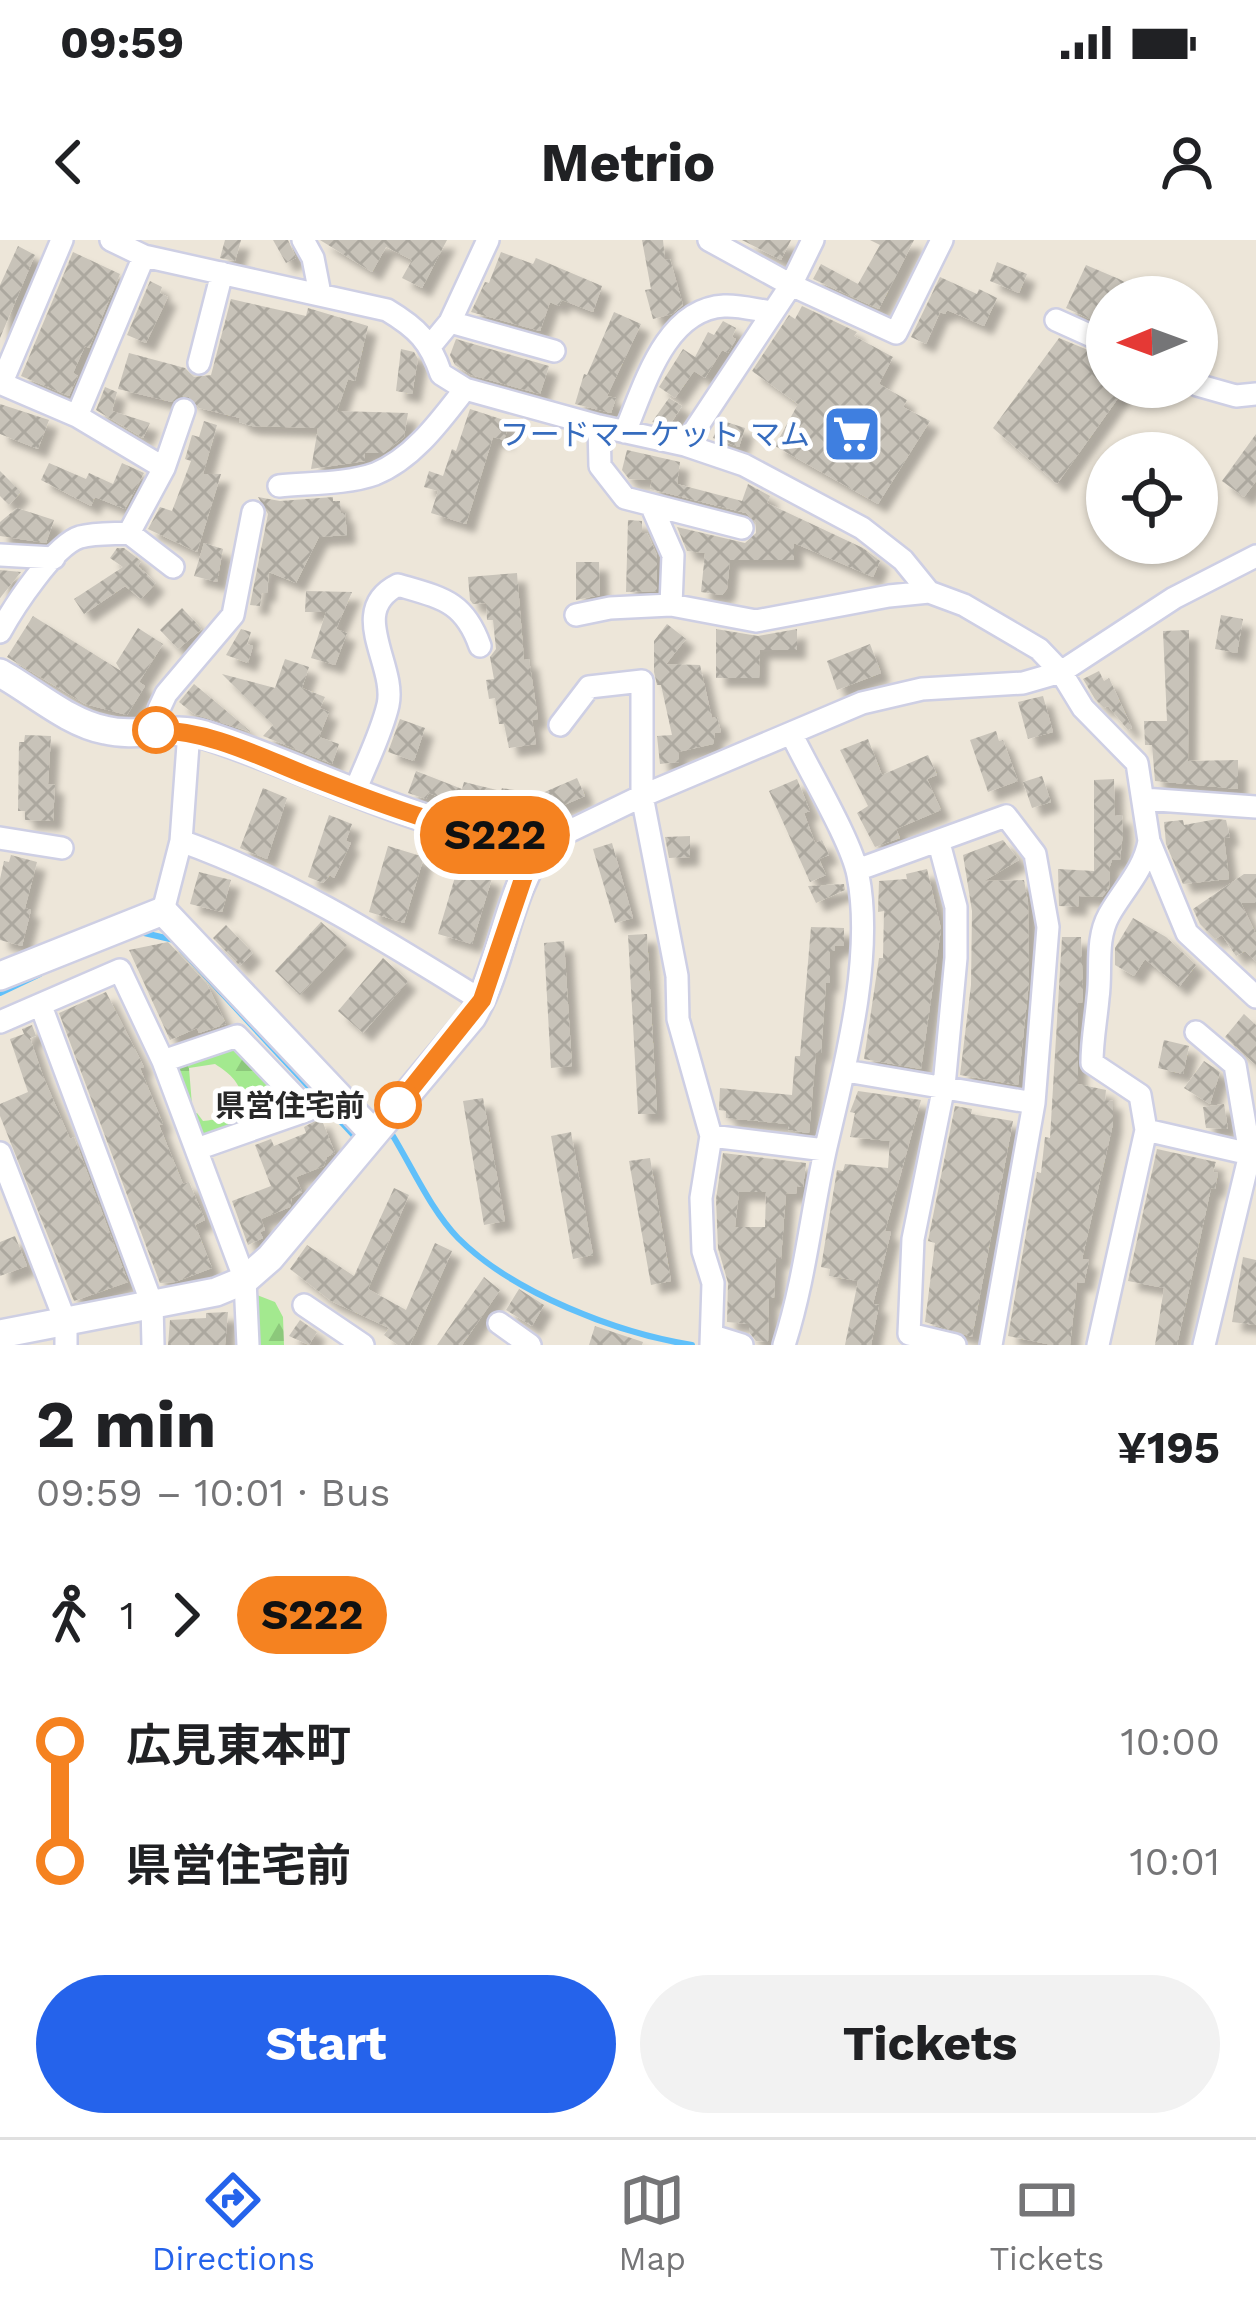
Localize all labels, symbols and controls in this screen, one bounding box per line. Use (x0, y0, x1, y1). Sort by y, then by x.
text: 09:59 (60, 16, 184, 69)
icon: back (36, 129, 102, 195)
icon: person (1154, 129, 1220, 195)
text: Metrio (541, 131, 715, 194)
north arrow (1086, 276, 1218, 408)
map controls (1086, 276, 1218, 564)
supermarket icon: フードマーケット マム (821, 403, 883, 465)
place label: フードマーケット マム (500, 417, 810, 452)
button: locate (1086, 432, 1218, 564)
unlabelled marker (134, 708, 178, 752)
line badge: S222 (411, 796, 579, 874)
text: S222 (444, 810, 546, 859)
marker: 県営住宅前 (376, 1083, 420, 1127)
place label: 県営住宅前 (215, 1088, 365, 1123)
text: 2 min (36, 1386, 216, 1463)
text: ¥195 (1117, 1421, 1220, 1474)
text: 09:59 – 10:01 · Bus (36, 1470, 390, 1515)
icon: walk (36, 1582, 102, 1648)
icon: forward (153, 1582, 219, 1648)
text: S222 (261, 1590, 363, 1639)
text: 1 (120, 1593, 135, 1638)
text: 広見東本町 (126, 1719, 351, 1772)
text: 10:00 (1120, 1719, 1220, 1764)
text: 県営住宅前 (126, 1839, 351, 1892)
text: 10:01 (1130, 1839, 1220, 1884)
button: Start (36, 1975, 616, 2113)
button: Tickets (640, 1975, 1220, 2113)
tab: Directions (152, 2167, 315, 2278)
tab: Map (619, 2167, 686, 2278)
tab: Tickets (990, 2167, 1104, 2278)

